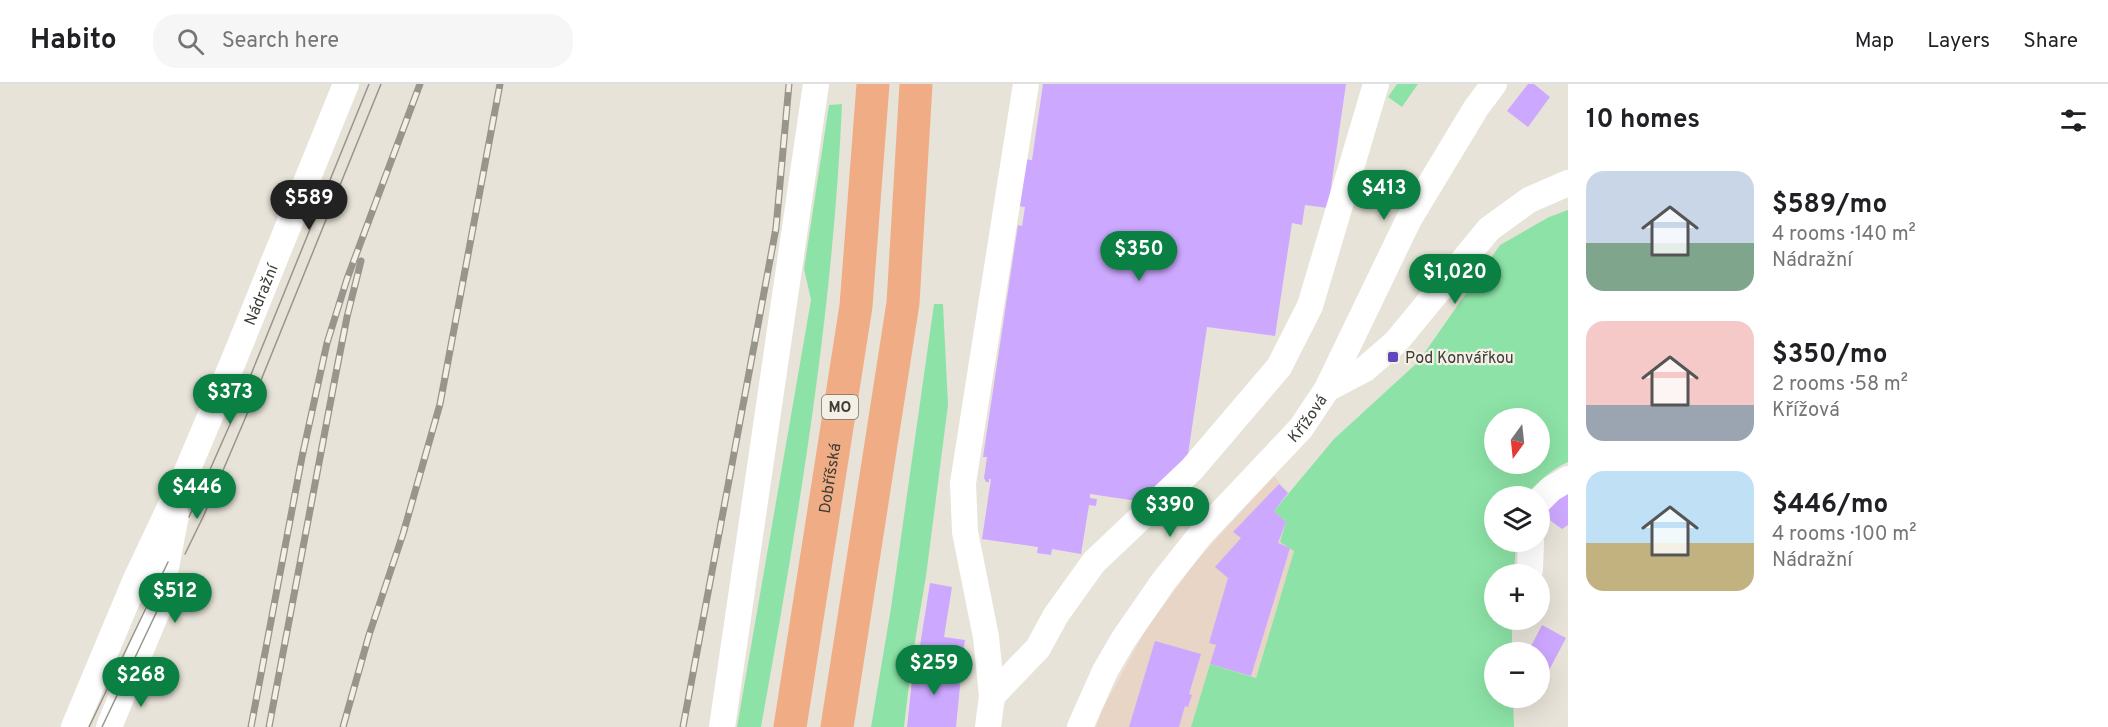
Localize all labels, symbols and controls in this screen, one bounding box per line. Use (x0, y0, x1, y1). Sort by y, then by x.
search box (153, 14, 573, 68)
text: Habito (30, 23, 117, 59)
icon: search (174, 25, 207, 58)
text: Search here (222, 28, 339, 55)
text: Map (1855, 28, 1894, 55)
text: Layers (1927, 28, 1990, 55)
text: Share (2023, 28, 2078, 55)
text: 10 homes (1586, 104, 1700, 137)
icon: filters (2057, 104, 2090, 137)
pin: $413 (1348, 170, 1420, 221)
text: $413 (1362, 176, 1406, 202)
pin: $589 (273, 180, 345, 231)
text: $589 (284, 186, 334, 212)
text: $589/mo (1772, 189, 1887, 222)
icon: home (1634, 195, 1706, 267)
text: 4 rooms · 140 m² (1772, 222, 1916, 248)
pin: $350 (1103, 231, 1175, 282)
text: $350 (1114, 237, 1164, 263)
text: Nádražní (1772, 248, 1852, 274)
pin: $1,020 (1406, 254, 1504, 305)
street label: Nádražní (241, 260, 284, 329)
text: $1,020 (1423, 260, 1487, 286)
text: $350/mo (1772, 339, 1887, 372)
icon: home (1634, 345, 1706, 417)
place label: Pod Konvářkou (1405, 349, 1514, 369)
marker: Pod Konvářkou (1386, 350, 1400, 364)
text: 2 rooms · 58 m² (1772, 372, 1908, 398)
pin: $373 (194, 374, 266, 425)
text: $373 (207, 380, 253, 406)
street label: Křížová (1284, 391, 1332, 448)
road number: MO (822, 395, 858, 419)
text: Křížová (1772, 398, 1840, 424)
north arrow (1484, 408, 1550, 474)
map controls (1484, 408, 1550, 708)
street label: Dobříšská (816, 442, 846, 515)
pin: $446 (161, 469, 233, 520)
text: $446 (172, 475, 222, 501)
button: layers (1484, 486, 1550, 552)
pin: $390 (1134, 487, 1206, 538)
text: $446/mo (1772, 489, 1888, 522)
text: $390 (1145, 493, 1195, 519)
icon: home (1634, 495, 1706, 567)
text: 4 rooms · 100 m² (1772, 522, 1917, 548)
text: Nádražní (1772, 548, 1852, 574)
button: + (1484, 564, 1550, 630)
pin: $512 (139, 573, 211, 624)
text: $512 (153, 579, 197, 605)
button: − (1484, 642, 1550, 708)
pin: $259 (898, 645, 970, 696)
text: $259 (910, 651, 958, 677)
pin: $268 (105, 657, 177, 708)
text: $268 (116, 663, 166, 689)

